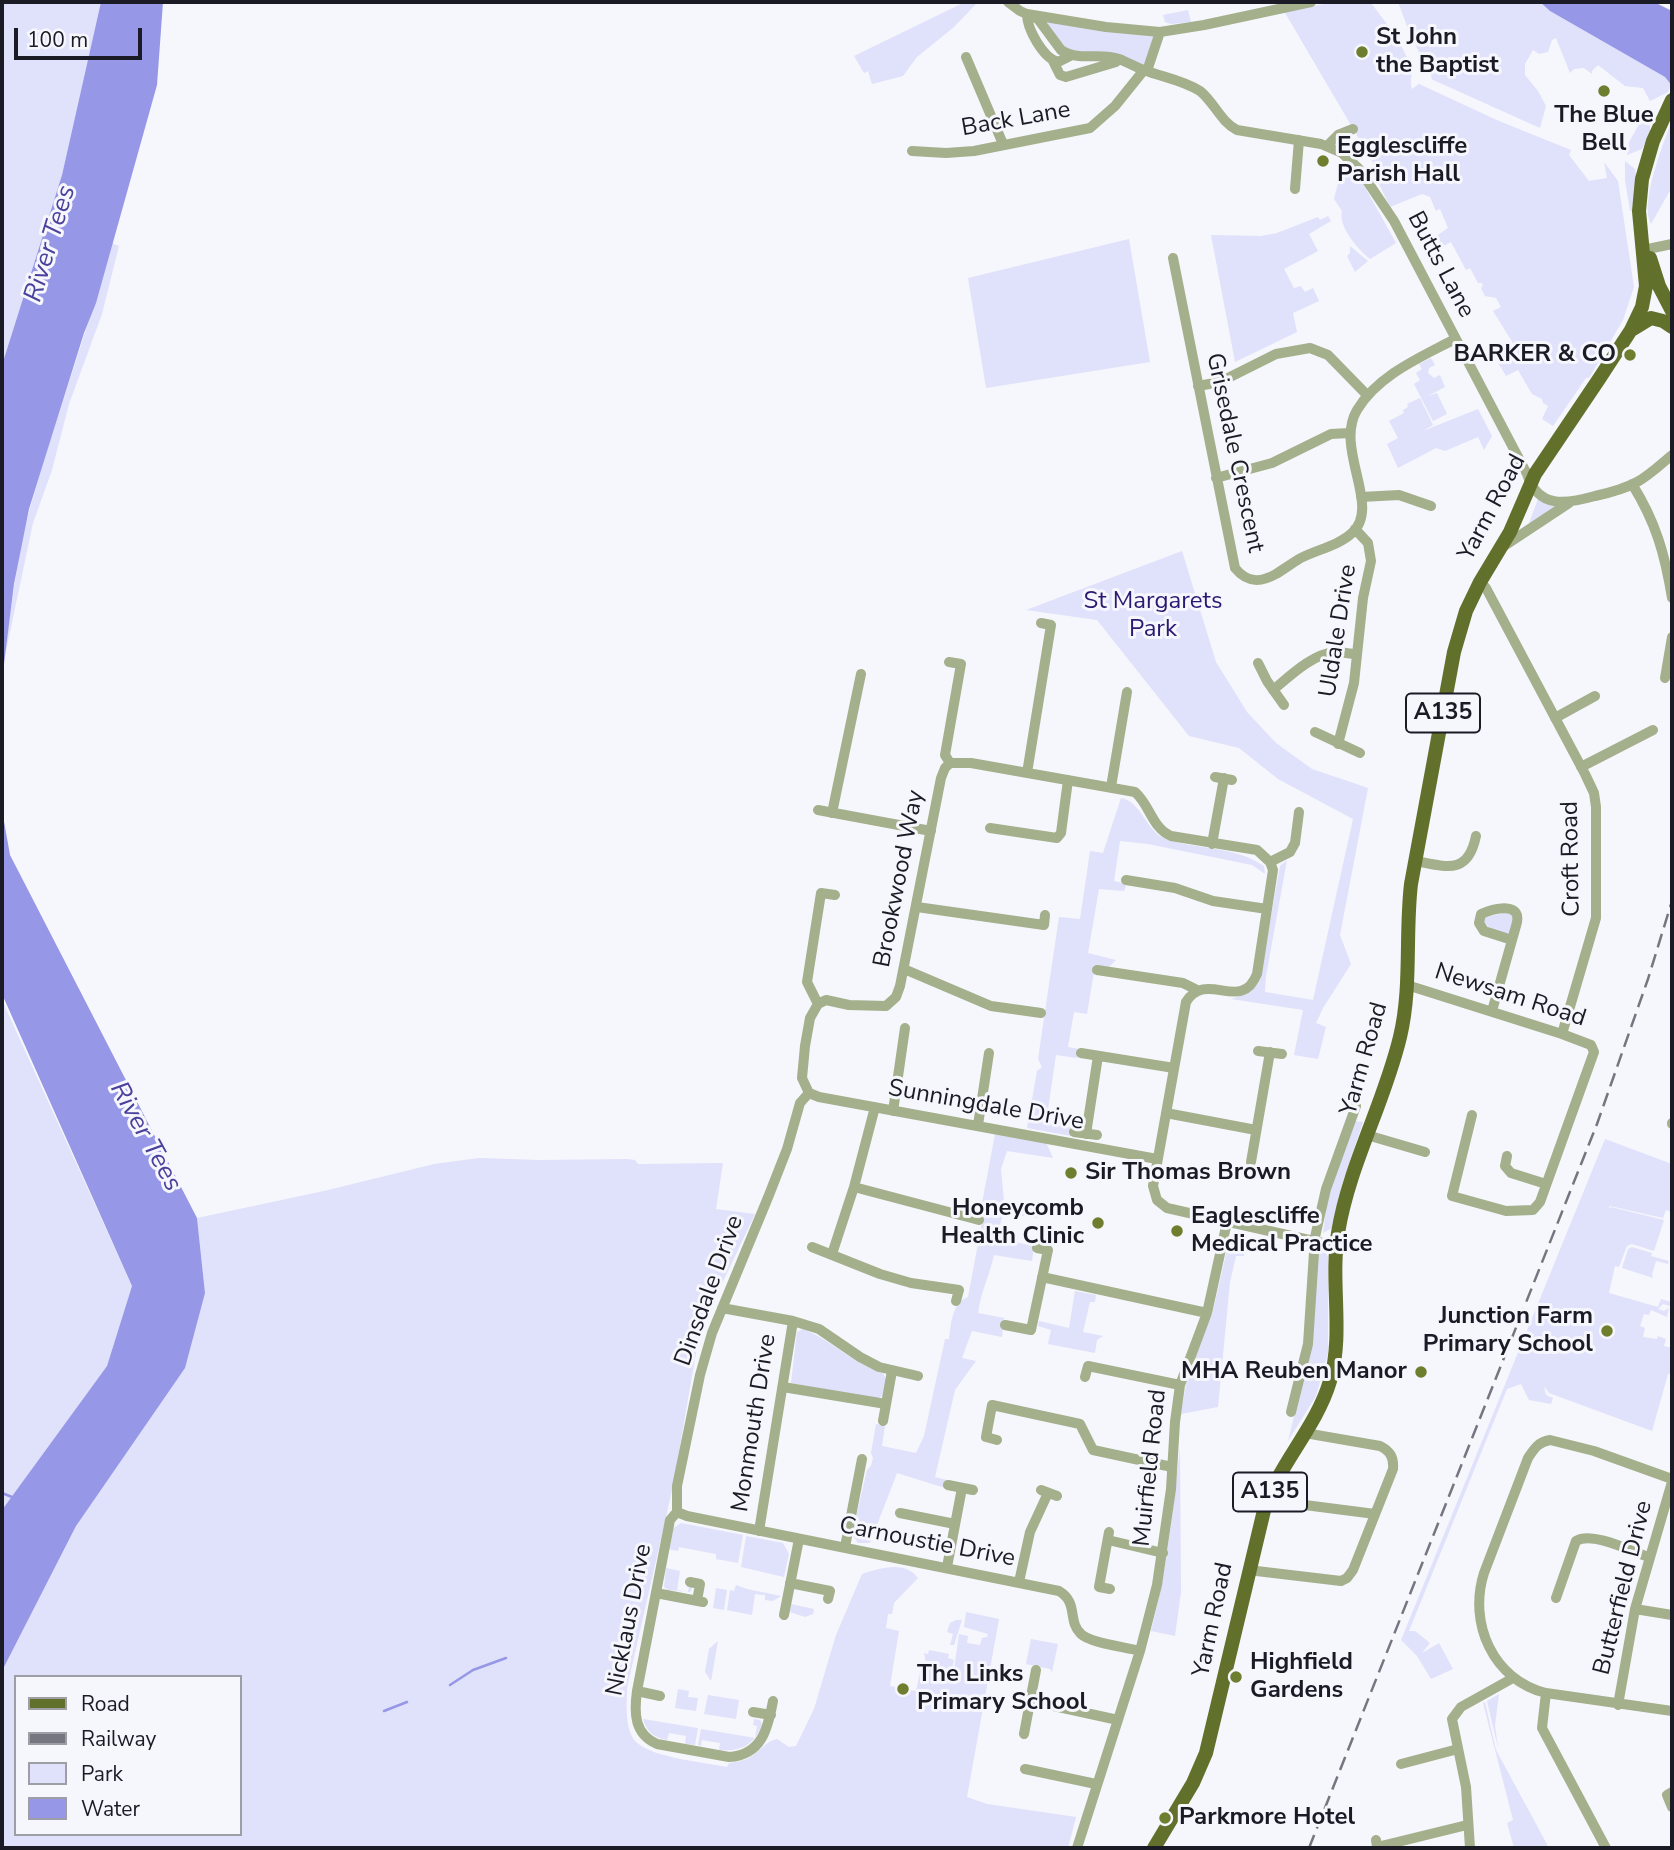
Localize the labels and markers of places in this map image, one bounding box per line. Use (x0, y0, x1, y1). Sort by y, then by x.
place label: St John the Baptist (1376, 24, 1499, 80)
marker: St John the Baptist (1354, 44, 1370, 60)
marker: The Blue Bell (1596, 83, 1612, 99)
place label: The Blue Bell (1554, 102, 1654, 158)
place label: Egglescliffe Parish Hall (1337, 133, 1467, 189)
marker: Egglescliffe Parish Hall (1315, 153, 1331, 169)
place label: BARKER & CO (1454, 341, 1616, 369)
marker: BARKER & CO (1622, 347, 1638, 363)
place label: Sir Thomas Brown (1085, 1159, 1291, 1187)
marker: Sir Thomas Brown (1063, 1165, 1079, 1181)
place label: Honeycomb Health Clinic (941, 1195, 1084, 1251)
place label: Eaglescliffe Medical Practice (1191, 1203, 1373, 1259)
marker: Honeycomb Health Clinic (1090, 1215, 1106, 1231)
marker: Eaglescliffe Medical Practice (1169, 1223, 1185, 1239)
place label: Junction Farm Primary School (1423, 1303, 1593, 1359)
marker: Junction Farm Primary School (1599, 1323, 1615, 1339)
place label: MHA Reuben Manor (1181, 1358, 1407, 1386)
marker: MHA Reuben Manor (1413, 1364, 1429, 1380)
place label: Highfield Gardens (1250, 1649, 1353, 1705)
place label: The Links Primary School (917, 1661, 1087, 1717)
marker: Highfield Gardens (1228, 1669, 1244, 1685)
marker: The Links Primary School (895, 1681, 911, 1697)
place label: Parkmore Hotel (1179, 1804, 1355, 1832)
marker: Parkmore Hotel (1157, 1810, 1173, 1826)

